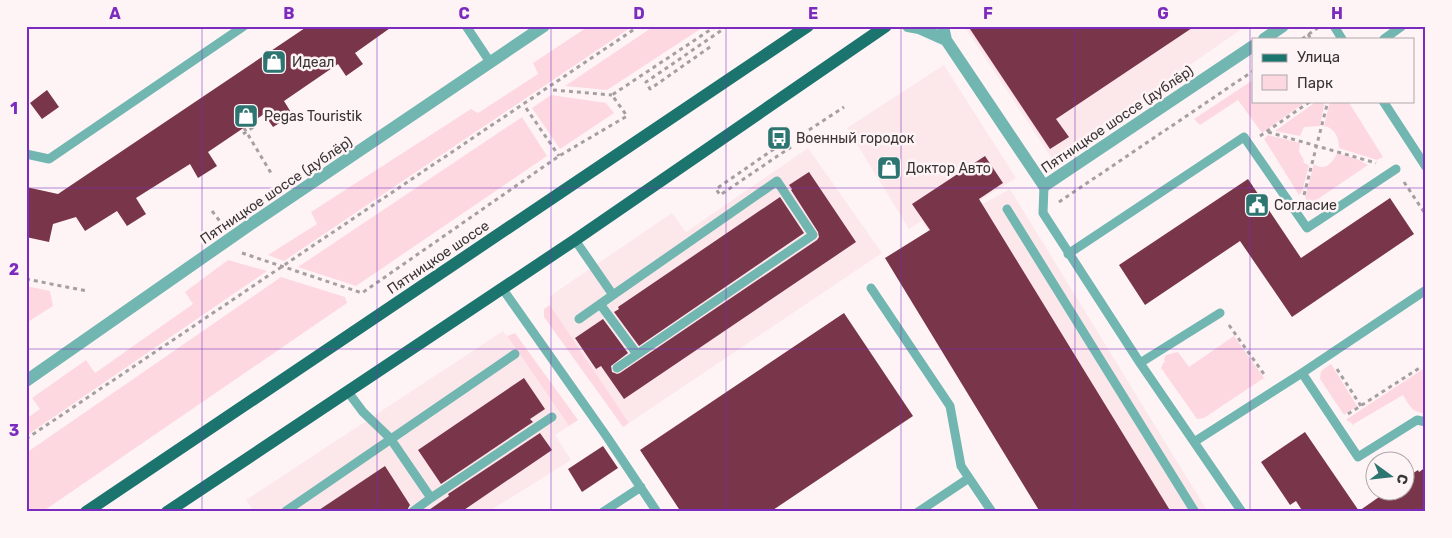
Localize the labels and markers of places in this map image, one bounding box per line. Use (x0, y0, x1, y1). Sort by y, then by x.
shop icon: Идеал (261, 49, 287, 75)
place label: Идеал (292, 54, 334, 71)
shop icon: Pegas Touristik (233, 103, 259, 129)
place label: Pegas Touristik (264, 108, 363, 125)
bus stop icon: Военный городок (766, 125, 792, 151)
place label: Военный городок (796, 130, 915, 147)
shop icon: Доктор Авто (876, 155, 902, 181)
place label: Доктор Авто (906, 160, 991, 177)
public building icon: Согласие (1244, 192, 1270, 218)
place label: Согласие (1274, 197, 1337, 214)

